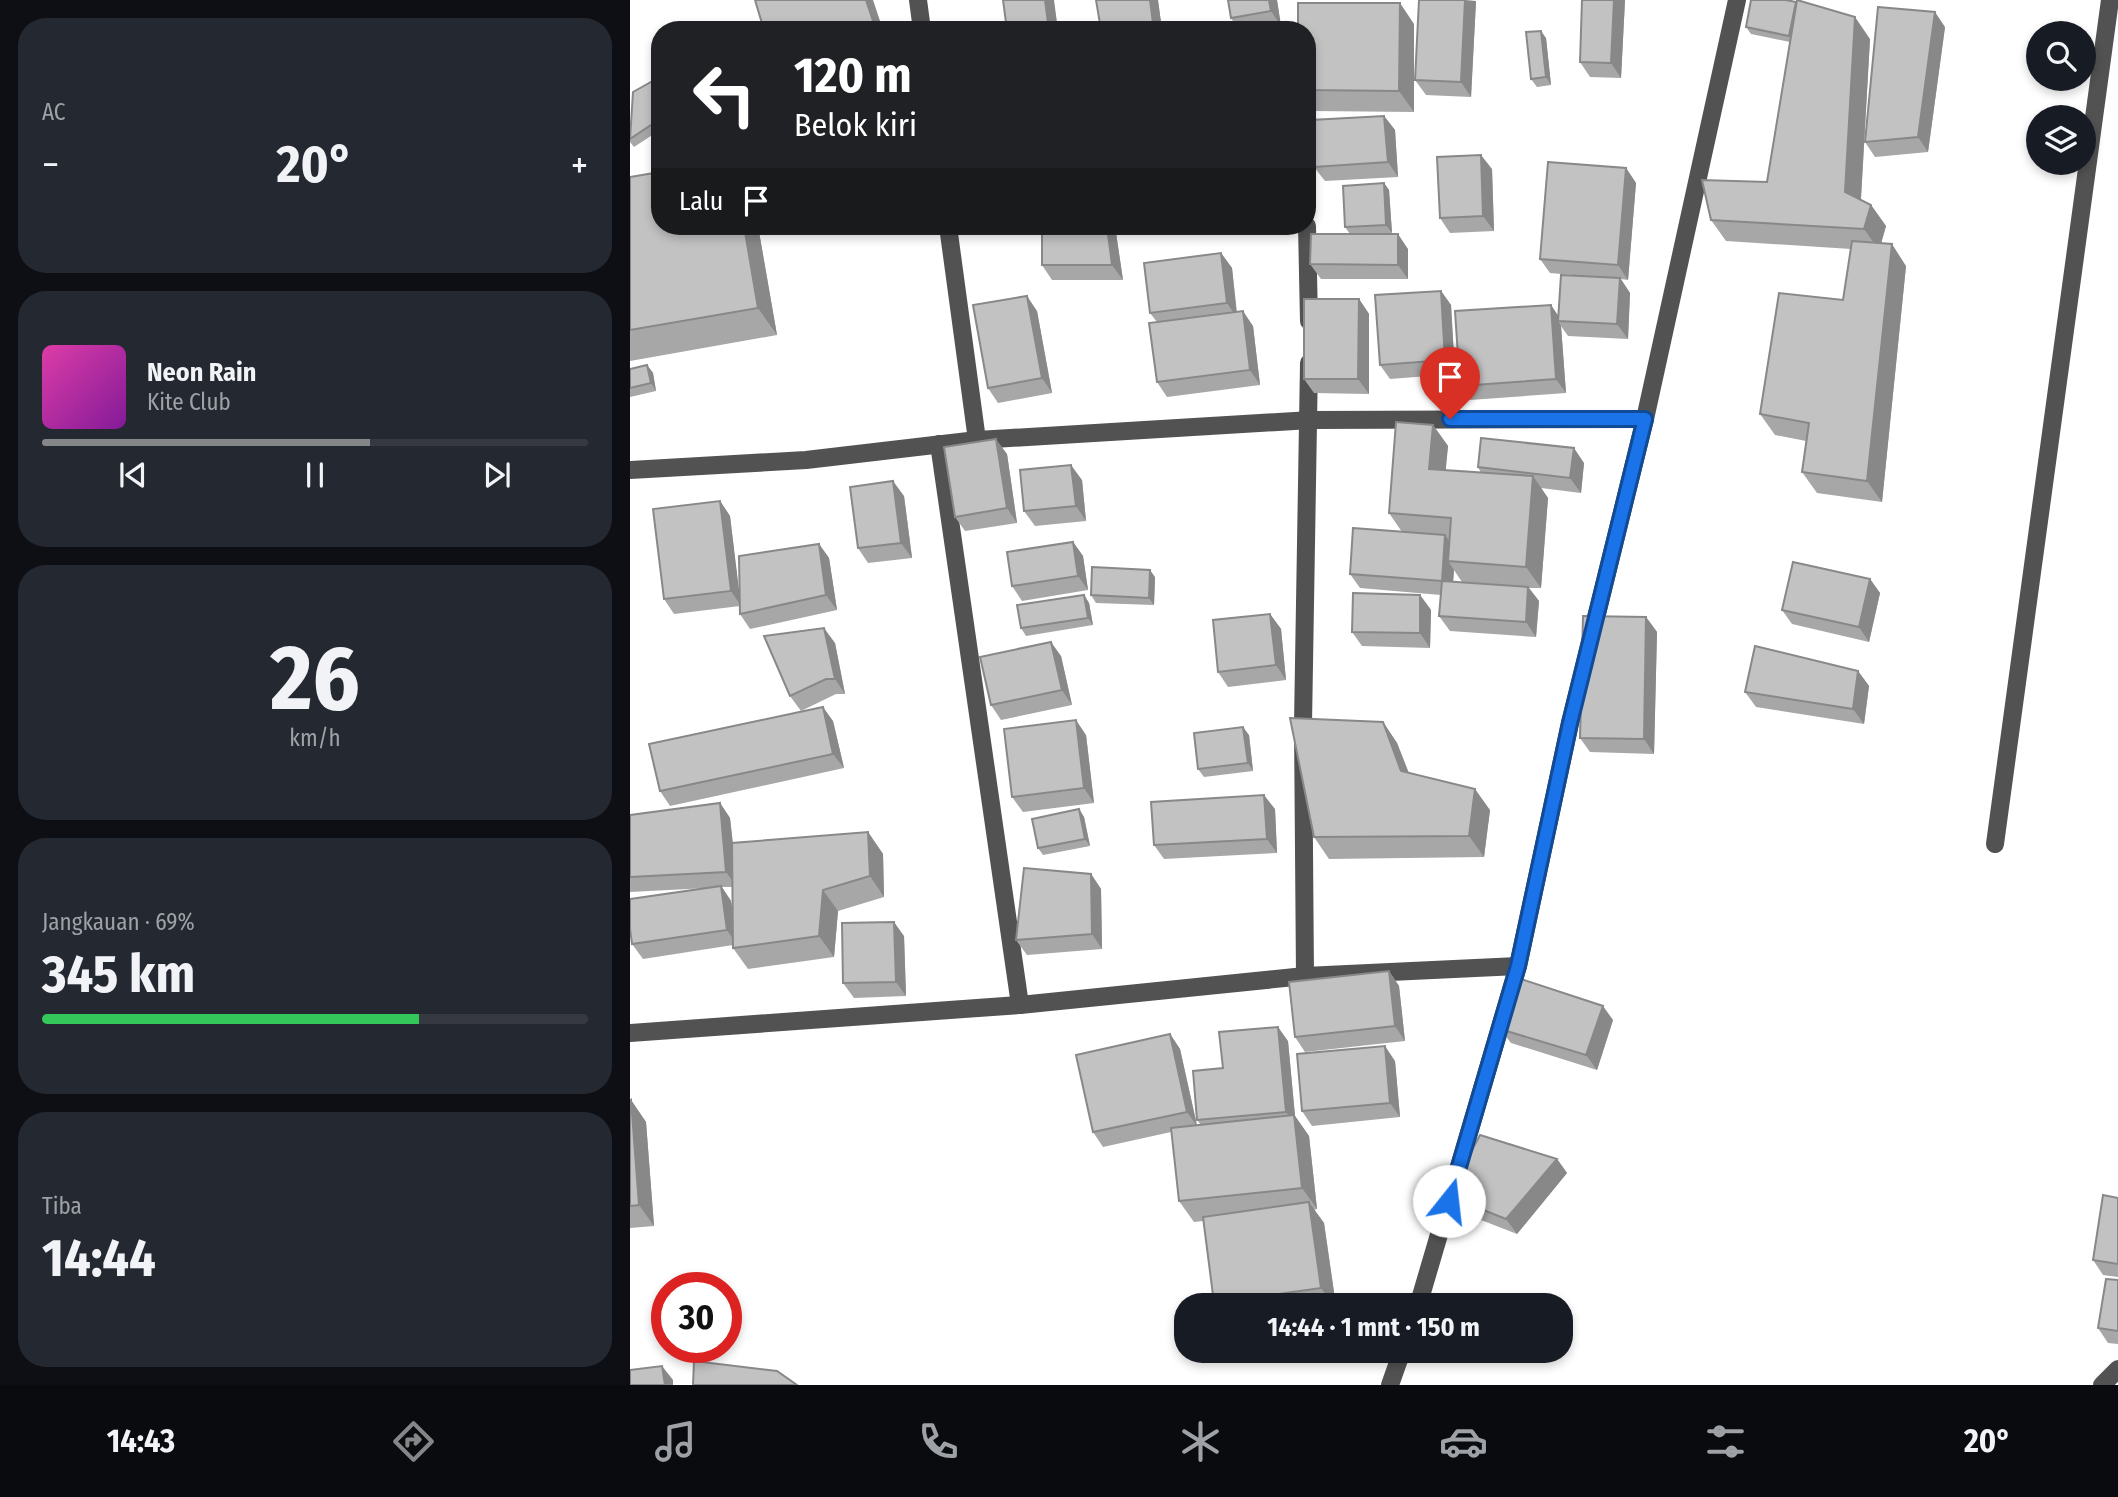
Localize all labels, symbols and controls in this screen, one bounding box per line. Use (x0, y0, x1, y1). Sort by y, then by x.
map controls (2026, 21, 2096, 175)
button: search (2026, 21, 2096, 91)
text: 120 m (794, 46, 912, 105)
icon: left (679, 49, 770, 140)
text: AC (42, 98, 66, 126)
button: layers (2026, 105, 2096, 175)
text: Belok kiri (794, 106, 917, 144)
text: 20° (277, 133, 353, 196)
text: − (42, 142, 59, 188)
text: + (571, 142, 588, 188)
icon: arrive (737, 182, 775, 220)
text: Lalu (679, 186, 723, 217)
pin (1420, 347, 1480, 419)
text: Neon Rain (147, 357, 256, 388)
icon: arrive (1431, 358, 1469, 396)
text: Kite Club (147, 388, 231, 416)
icon: previous (114, 456, 152, 494)
icon: pause (296, 456, 334, 494)
icon: next (478, 456, 516, 494)
text: 26 (270, 624, 360, 733)
text: km/h (289, 724, 341, 752)
text: Jangkauan · 69% (42, 908, 195, 936)
text: 345 km (42, 943, 195, 1006)
position arrow (1412, 1164, 1486, 1238)
text: Tiba (42, 1192, 82, 1220)
text: 14:44 (42, 1227, 156, 1290)
speed limit sign: 30 (651, 1272, 742, 1363)
text: 14:44 · 1 mnt · 150 m (1267, 1312, 1480, 1343)
icon: directions (389, 1417, 438, 1466)
icon: music (651, 1417, 700, 1466)
icon: phone (914, 1417, 963, 1466)
icon: climate (1176, 1417, 1225, 1466)
icon: car (1439, 1417, 1488, 1466)
icon: filters (1701, 1417, 1750, 1466)
text: 14:43 (107, 1422, 175, 1460)
text: 20° (1964, 1422, 2011, 1460)

